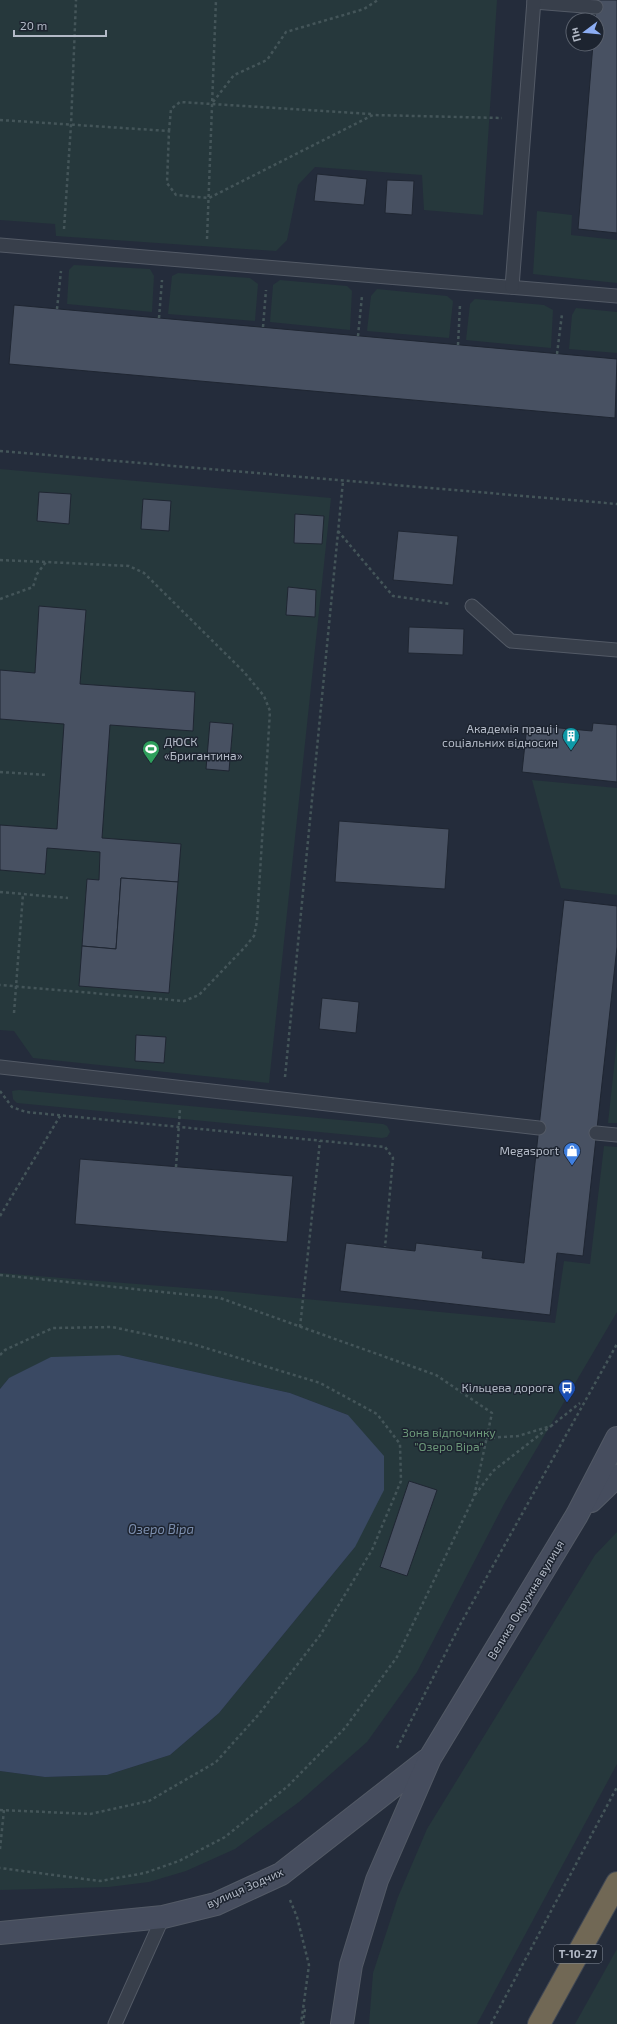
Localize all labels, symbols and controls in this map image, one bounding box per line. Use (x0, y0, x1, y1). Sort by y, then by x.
scale bar (14, 12, 106, 38)
north arrow (565, 12, 605, 52)
text: 20 m (20, 18, 47, 32)
text: Пн (567, 26, 583, 44)
place label: Академія праці і соціальних відносин (442, 721, 558, 749)
building icon: Академія праці і соціальних відносин (561, 726, 581, 751)
place label: ДЮСК «Бригантина» (164, 734, 243, 762)
sports icon: ДЮСК «Бригантина» (141, 739, 161, 764)
shop icon: Megasport (562, 1141, 582, 1166)
place label: Megasport (500, 1143, 559, 1157)
bus stop icon: Кільцева дорога (557, 1378, 577, 1403)
place label: Кільцева дорога (461, 1380, 554, 1394)
park label: Зона відпочинку "Озеро Віра" (402, 1425, 496, 1453)
water label: Озеро Віра (128, 1521, 194, 1537)
street label: Велика Окружна вулиця (484, 1537, 567, 1662)
street label: вулиця Зодчих (204, 1864, 286, 1911)
road number: Т-10-27 (554, 1945, 602, 1963)

